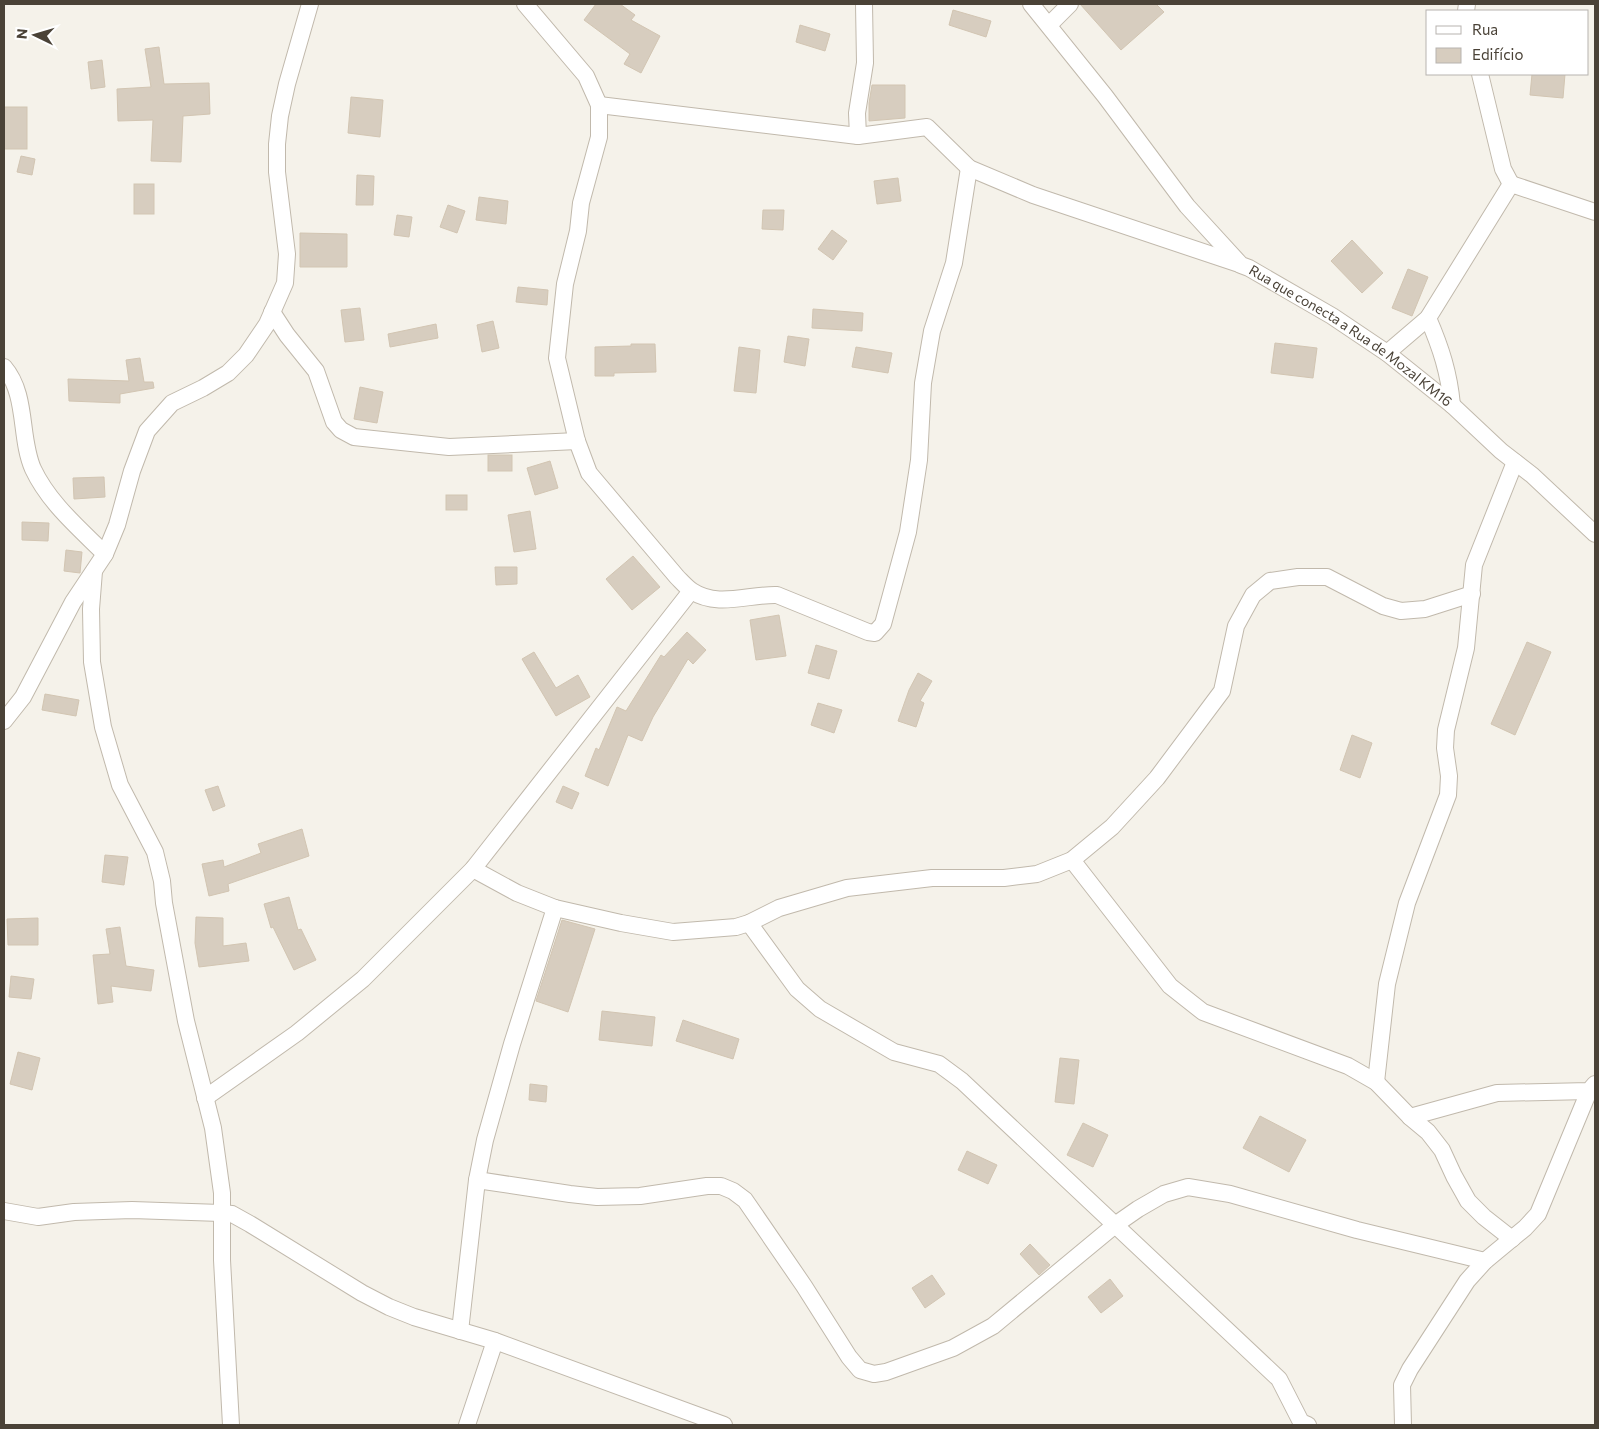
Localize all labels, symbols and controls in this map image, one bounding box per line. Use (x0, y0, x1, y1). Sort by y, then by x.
north arrow (10, 10, 60, 60)
legend (1426, 10, 1589, 75)
text: Rua (1472, 20, 1498, 38)
text: N (13, 28, 30, 40)
text: Edifício (1472, 45, 1523, 63)
street label: Rua que conecta a Rua de Mozal KM16 (1246, 261, 1456, 410)

